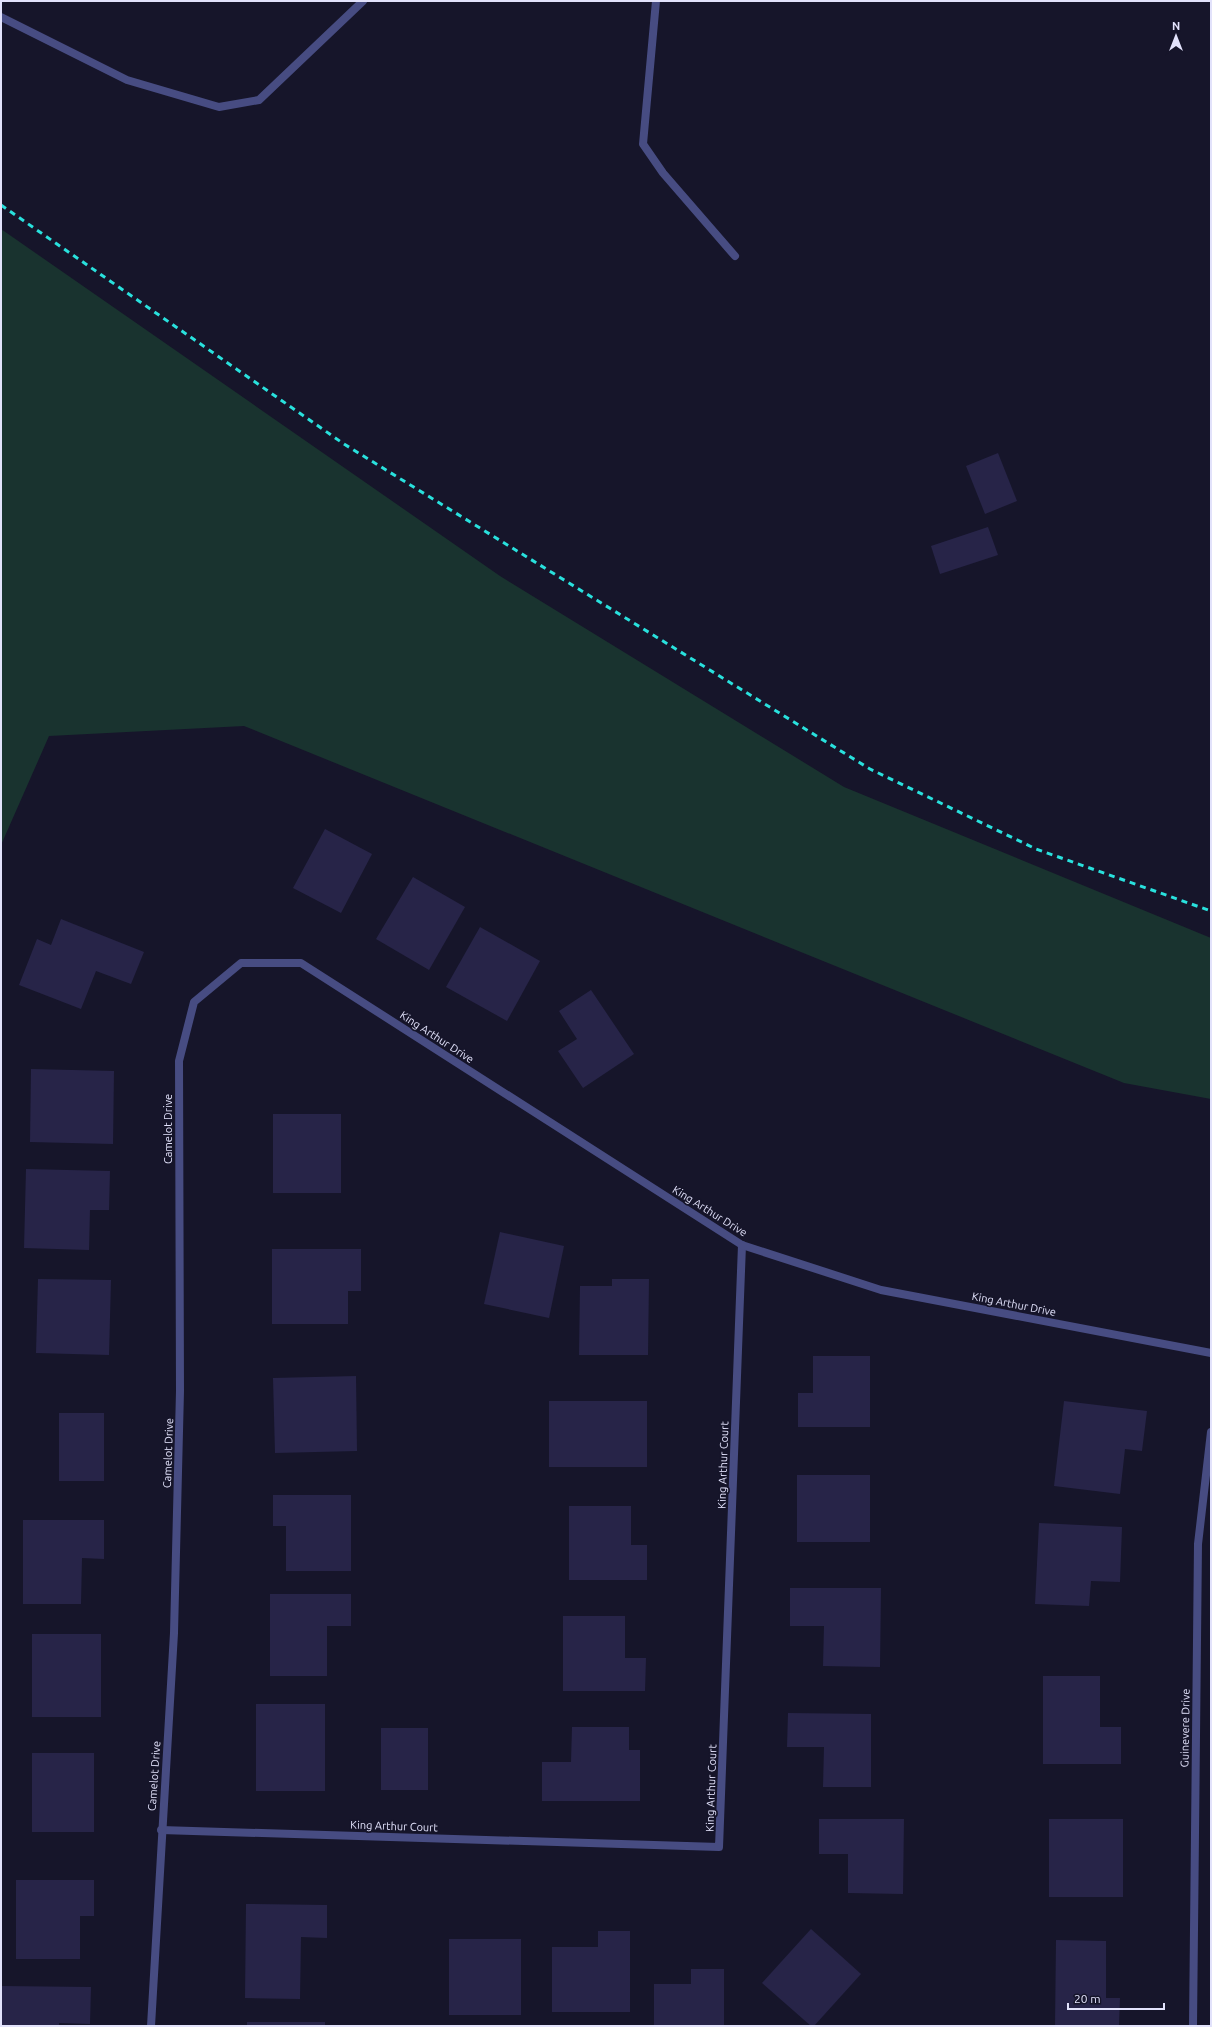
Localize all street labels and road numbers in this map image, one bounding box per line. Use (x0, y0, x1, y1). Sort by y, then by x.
street label: King Arthur Drive (398, 1009, 476, 1065)
street label: Camelot Drive (162, 1094, 174, 1164)
street label: King Arthur Drive (671, 1183, 749, 1239)
street label: King Arthur Drive (971, 1290, 1057, 1318)
street label: Camelot Drive (161, 1418, 175, 1488)
street label: King Arthur Court (715, 1420, 731, 1509)
street label: Guinevere Drive (1178, 1689, 1192, 1767)
street label: Camelot Drive (146, 1741, 162, 1811)
street label: King Arthur Court (703, 1743, 719, 1832)
street label: King Arthur Court (350, 1818, 439, 1834)

